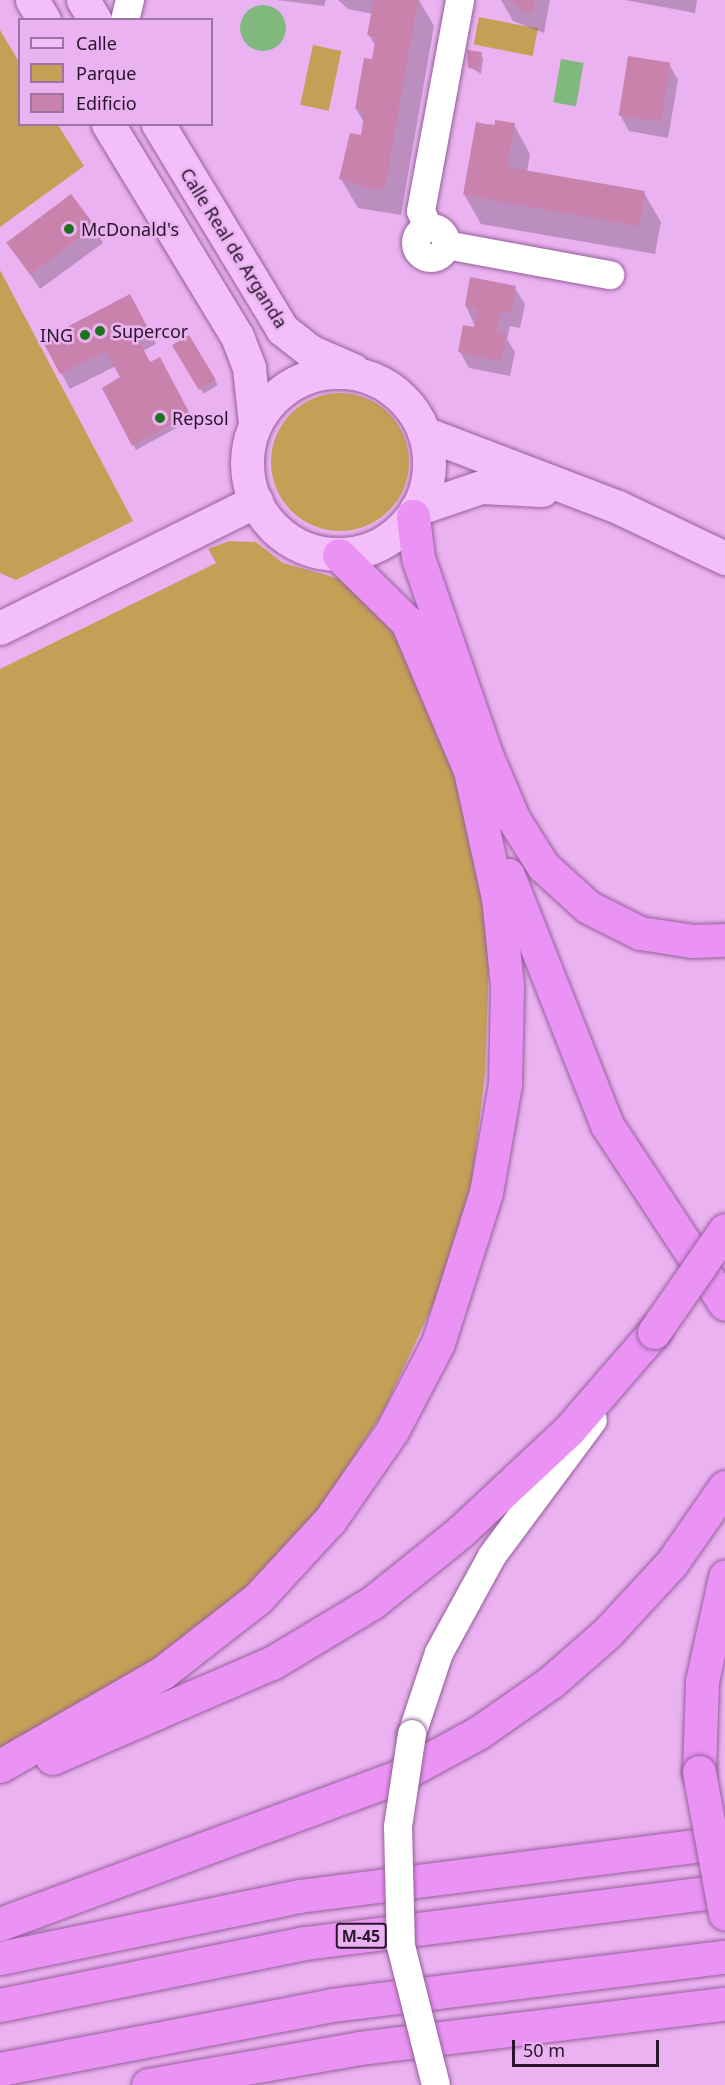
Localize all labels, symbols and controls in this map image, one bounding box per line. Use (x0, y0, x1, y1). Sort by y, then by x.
legend (18, 18, 213, 126)
text: Calle (76, 31, 117, 55)
text: Parque (76, 61, 136, 85)
text: Edificio (76, 91, 137, 115)
street label: Calle Real de Arganda (176, 164, 292, 332)
place label: McDonald's (81, 218, 179, 240)
marker: McDonald's (62, 222, 76, 236)
place label: Supercor (112, 320, 188, 342)
place label: ING (40, 324, 73, 346)
marker: Supercor (93, 324, 107, 338)
marker: ING (78, 328, 92, 342)
place label: Repsol (172, 407, 229, 429)
marker: Repsol (153, 411, 167, 425)
road number: M-45 (336, 1923, 386, 1949)
scale bar (515, 2028, 662, 2066)
text: 50 m (523, 2038, 565, 2062)

